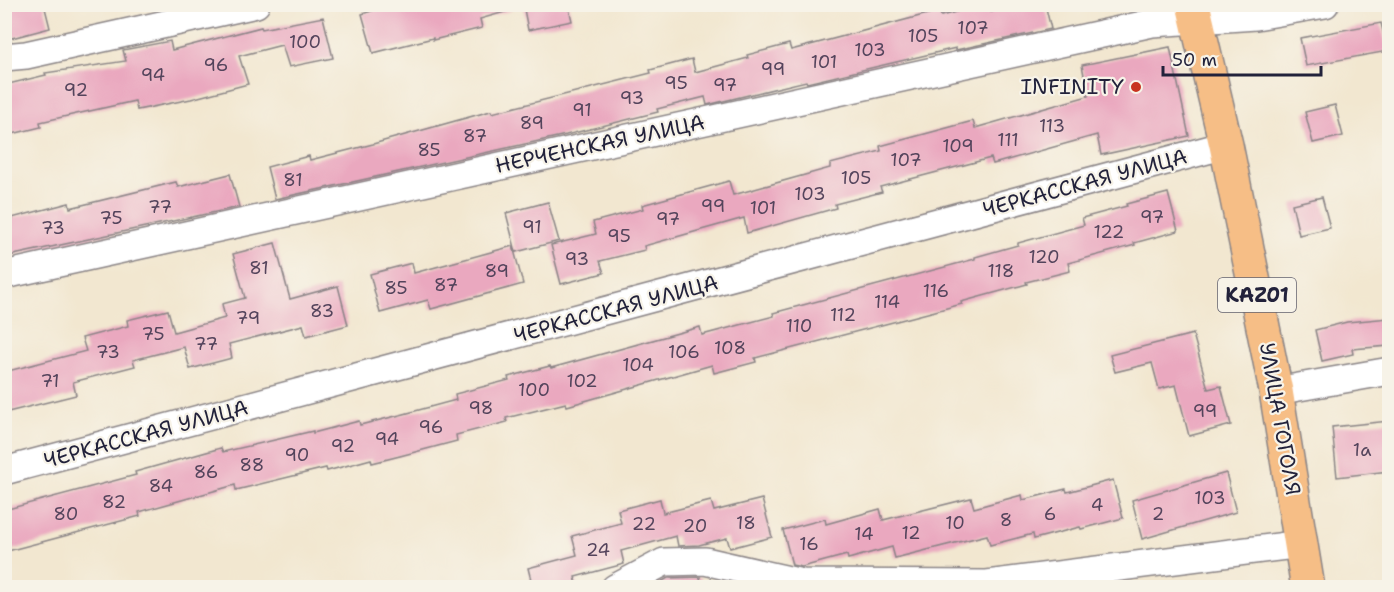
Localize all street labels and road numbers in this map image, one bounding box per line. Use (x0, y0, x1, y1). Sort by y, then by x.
street label: НЕРЧЕНСКАЯ УЛИЦА (493, 108, 707, 180)
street label: ЧЕРКАССКАЯ УЛИЦА (980, 142, 1190, 224)
street label: ЧЕРКАССКАЯ УЛИЦА (511, 268, 721, 350)
road number: KАZ01 (1218, 278, 1296, 312)
street label: УЛИЦА ГОГОЛЯ (1253, 341, 1307, 497)
street label: ЧЕРКАССКАЯ УЛИЦА (41, 393, 251, 475)

